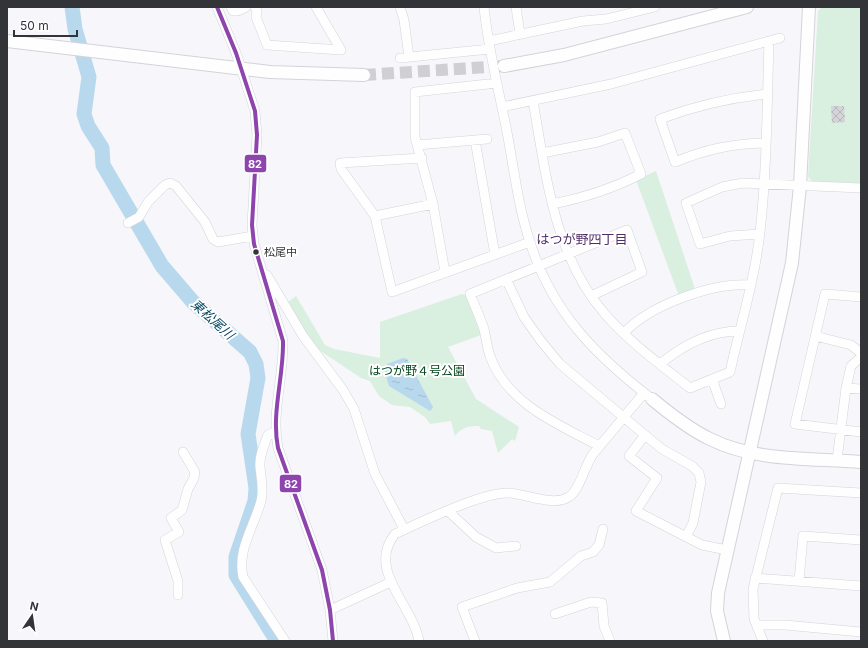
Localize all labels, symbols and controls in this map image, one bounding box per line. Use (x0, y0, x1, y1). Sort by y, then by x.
scale bar (14, 12, 77, 38)
text: 50 m (20, 18, 49, 33)
line badge: 82 (244, 154, 267, 173)
text: 82 (248, 157, 262, 171)
district label: はつが野四丁目 (536, 231, 628, 247)
place label: 松尾中 (264, 245, 297, 259)
marker: 松尾中 (251, 247, 261, 257)
water label: 東松尾川 (188, 296, 239, 344)
park label: はつが野４号公園 (369, 363, 465, 378)
line badge: 82 (279, 474, 302, 493)
text: 82 (284, 477, 298, 491)
north arrow (12, 596, 52, 636)
text: N (29, 598, 40, 614)

